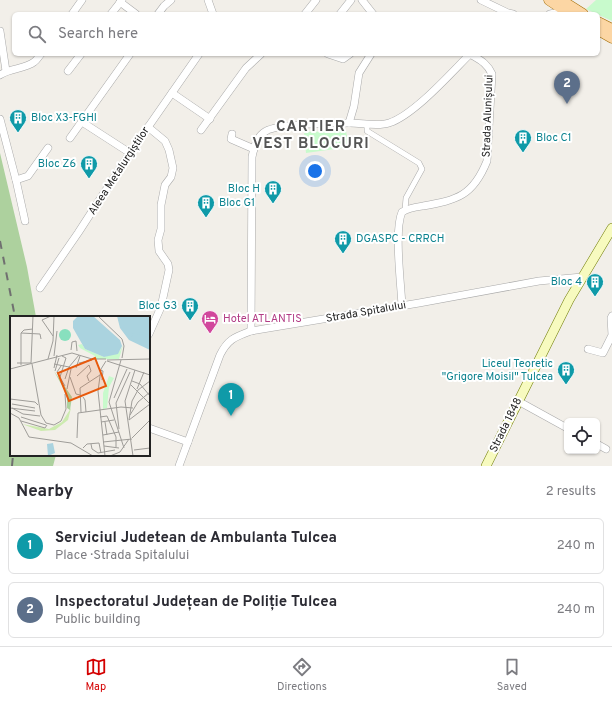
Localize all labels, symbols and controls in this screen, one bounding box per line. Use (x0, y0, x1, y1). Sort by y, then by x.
search box (12, 12, 600, 56)
icon: search (26, 23, 48, 45)
text: Search here (58, 25, 138, 44)
pin: 2 (554, 71, 580, 104)
street label: Strada Alunișului (480, 74, 496, 158)
building icon: Bloc X3-FGHI (8, 108, 28, 133)
place label: Bloc X3-FGHI (31, 111, 97, 125)
district label: CARTIER VEST BLOCURI (252, 118, 370, 154)
street label: Aleea Metalurgiștilor (85, 124, 153, 218)
building icon: Bloc C1 (513, 128, 533, 153)
place label: Bloc C1 (536, 131, 572, 145)
building icon: Bloc Z6 (79, 154, 99, 179)
place label: Bloc Z6 (38, 157, 76, 171)
your location (305, 161, 325, 181)
building icon: Bloc H (263, 179, 283, 204)
place label: Bloc H (228, 182, 260, 196)
building icon: Bloc G1 (196, 193, 216, 218)
place label: Bloc G1 (219, 196, 255, 210)
building icon: DGASPC - CRRCH (333, 229, 353, 254)
place label: DGASPC - CRRCH (356, 232, 444, 246)
building icon: Bloc 4 (585, 272, 605, 297)
place label: Bloc 4 (551, 275, 582, 289)
building icon: Bloc G3 (180, 296, 200, 321)
street label: Strada Spitalului (325, 298, 407, 326)
place label: Bloc G3 (138, 299, 177, 313)
hotel icon: Hotel ATLANTIS (200, 309, 220, 334)
place label: Hotel ATLANTIS (223, 312, 302, 326)
inset map (10, 316, 150, 456)
place label: Liceul Teoretic "Grigore Moisil" Tulcea (442, 357, 553, 384)
building icon: Liceul Teoretic "Grigore Moisil" Tulcea (556, 360, 576, 385)
pin: 1 (218, 383, 244, 416)
street label: Strada 1848 (487, 395, 525, 455)
map controls (564, 418, 600, 454)
button: locate (564, 418, 600, 454)
text: Nearby (16, 481, 73, 503)
text: 2 results (546, 484, 596, 500)
text: Serviciul Judetean de Ambulanta Tulcea (55, 529, 337, 548)
text: 1 (27, 538, 33, 554)
text: 240 m (557, 538, 595, 554)
text: Place · Strada Spitalului (55, 548, 189, 564)
text: Inspectoratul Județean de Poliție Tulcea (55, 593, 337, 612)
text: 2 (26, 602, 34, 618)
text: 240 m (557, 602, 595, 618)
text: Public building (55, 612, 141, 628)
tab: Map (85, 656, 107, 694)
tab: Directions (277, 656, 327, 694)
tab: Saved (497, 656, 527, 694)

